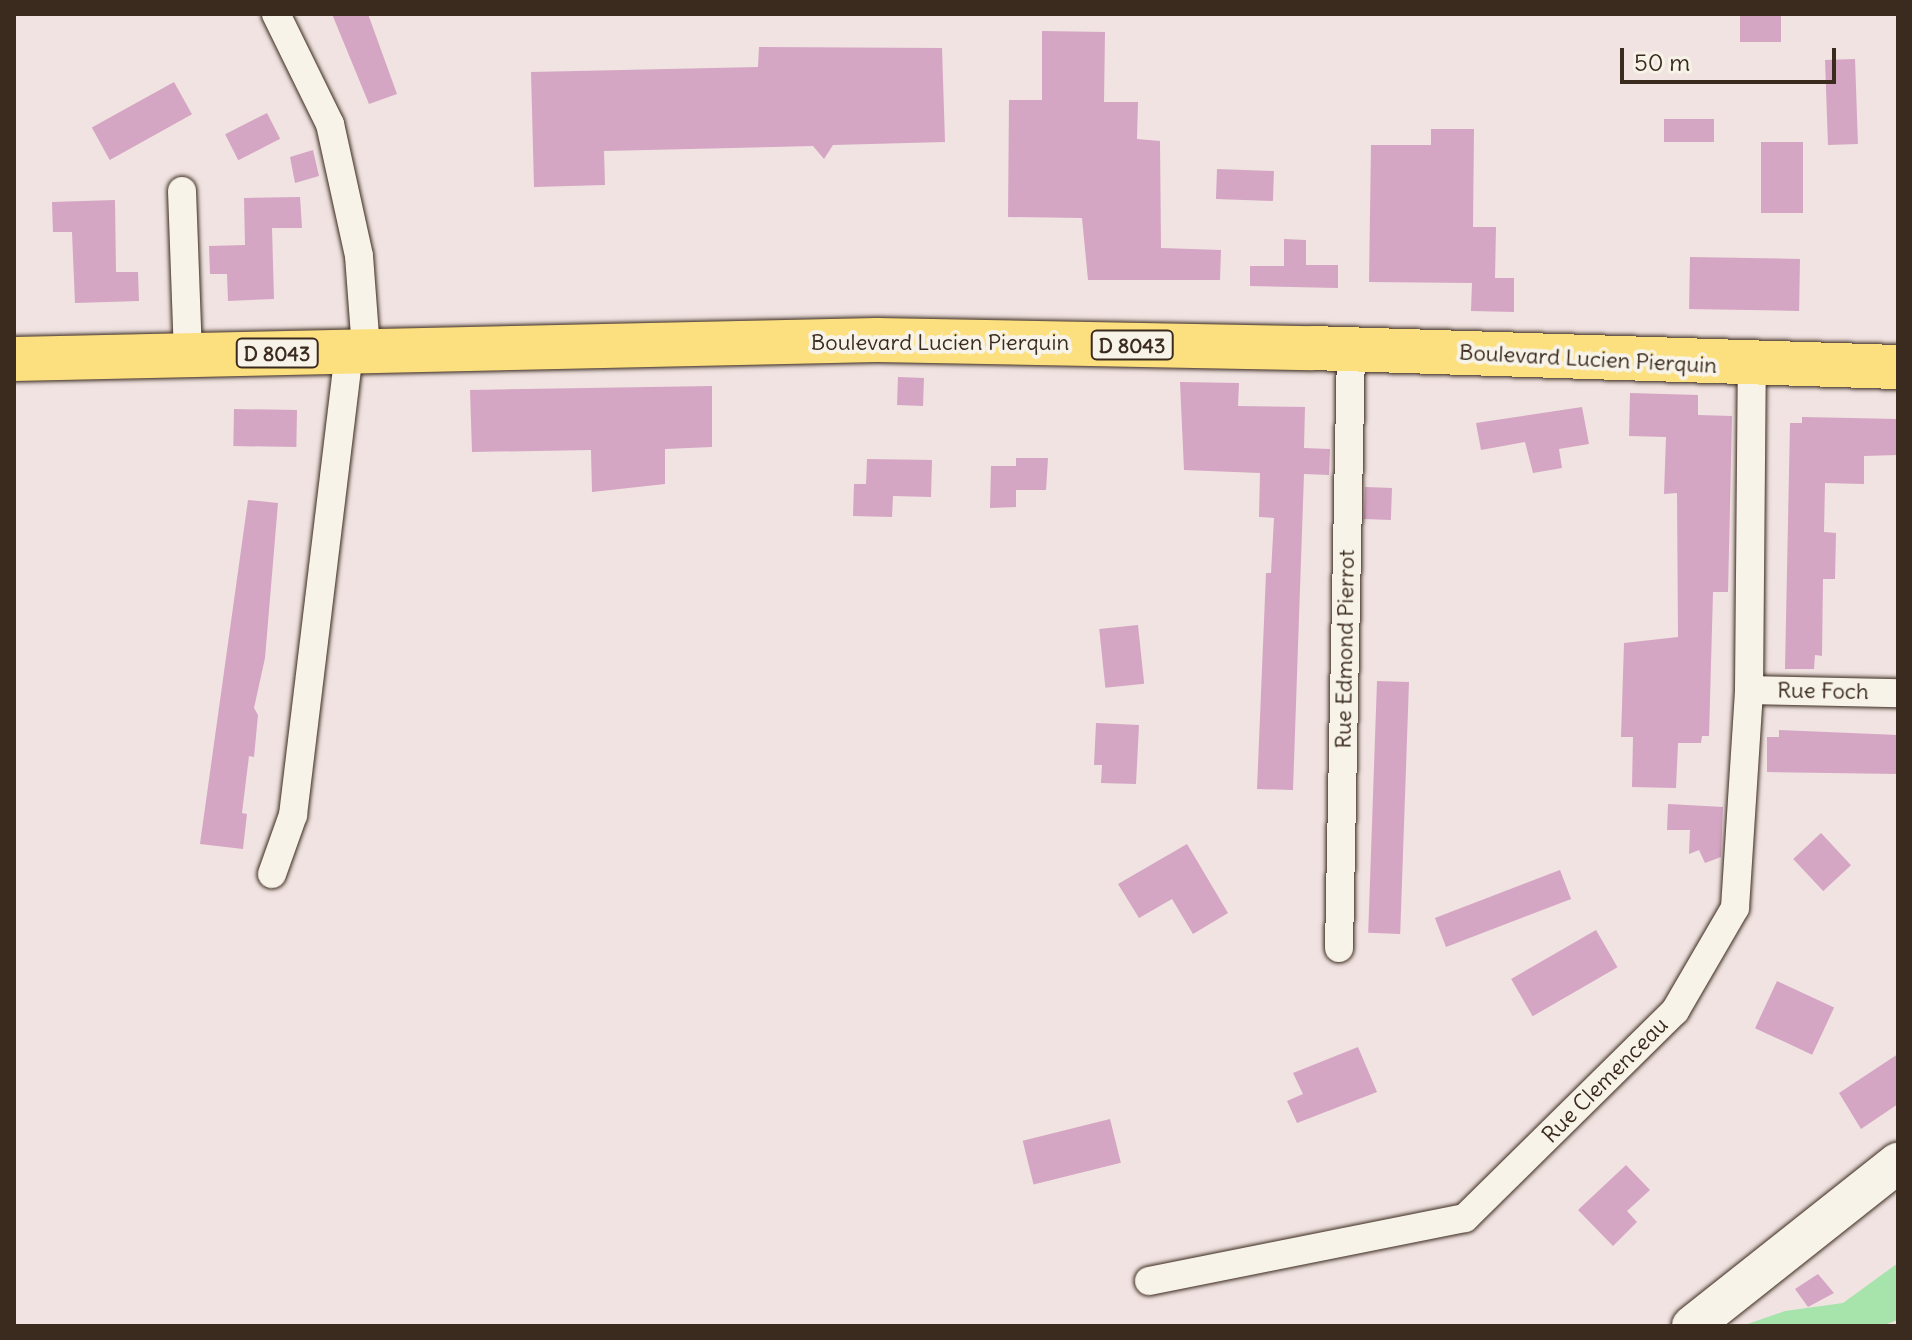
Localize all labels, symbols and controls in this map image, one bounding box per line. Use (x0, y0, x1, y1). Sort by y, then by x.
scale bar (1624, 32, 1840, 82)
text: 50 m (1634, 47, 1690, 77)
road number: D 8043 (1090, 329, 1174, 361)
street label: Boulevard Lucien Pierquin (811, 330, 1069, 356)
road number: D 8043 (235, 337, 319, 369)
street label: Boulevard Lucien Pierquin (1458, 339, 1718, 379)
street label: Rue Edmond Pierrot (1330, 549, 1360, 749)
street label: Rue Foch (1777, 677, 1869, 705)
street label: Rue Clemenceau (1537, 1012, 1673, 1148)

